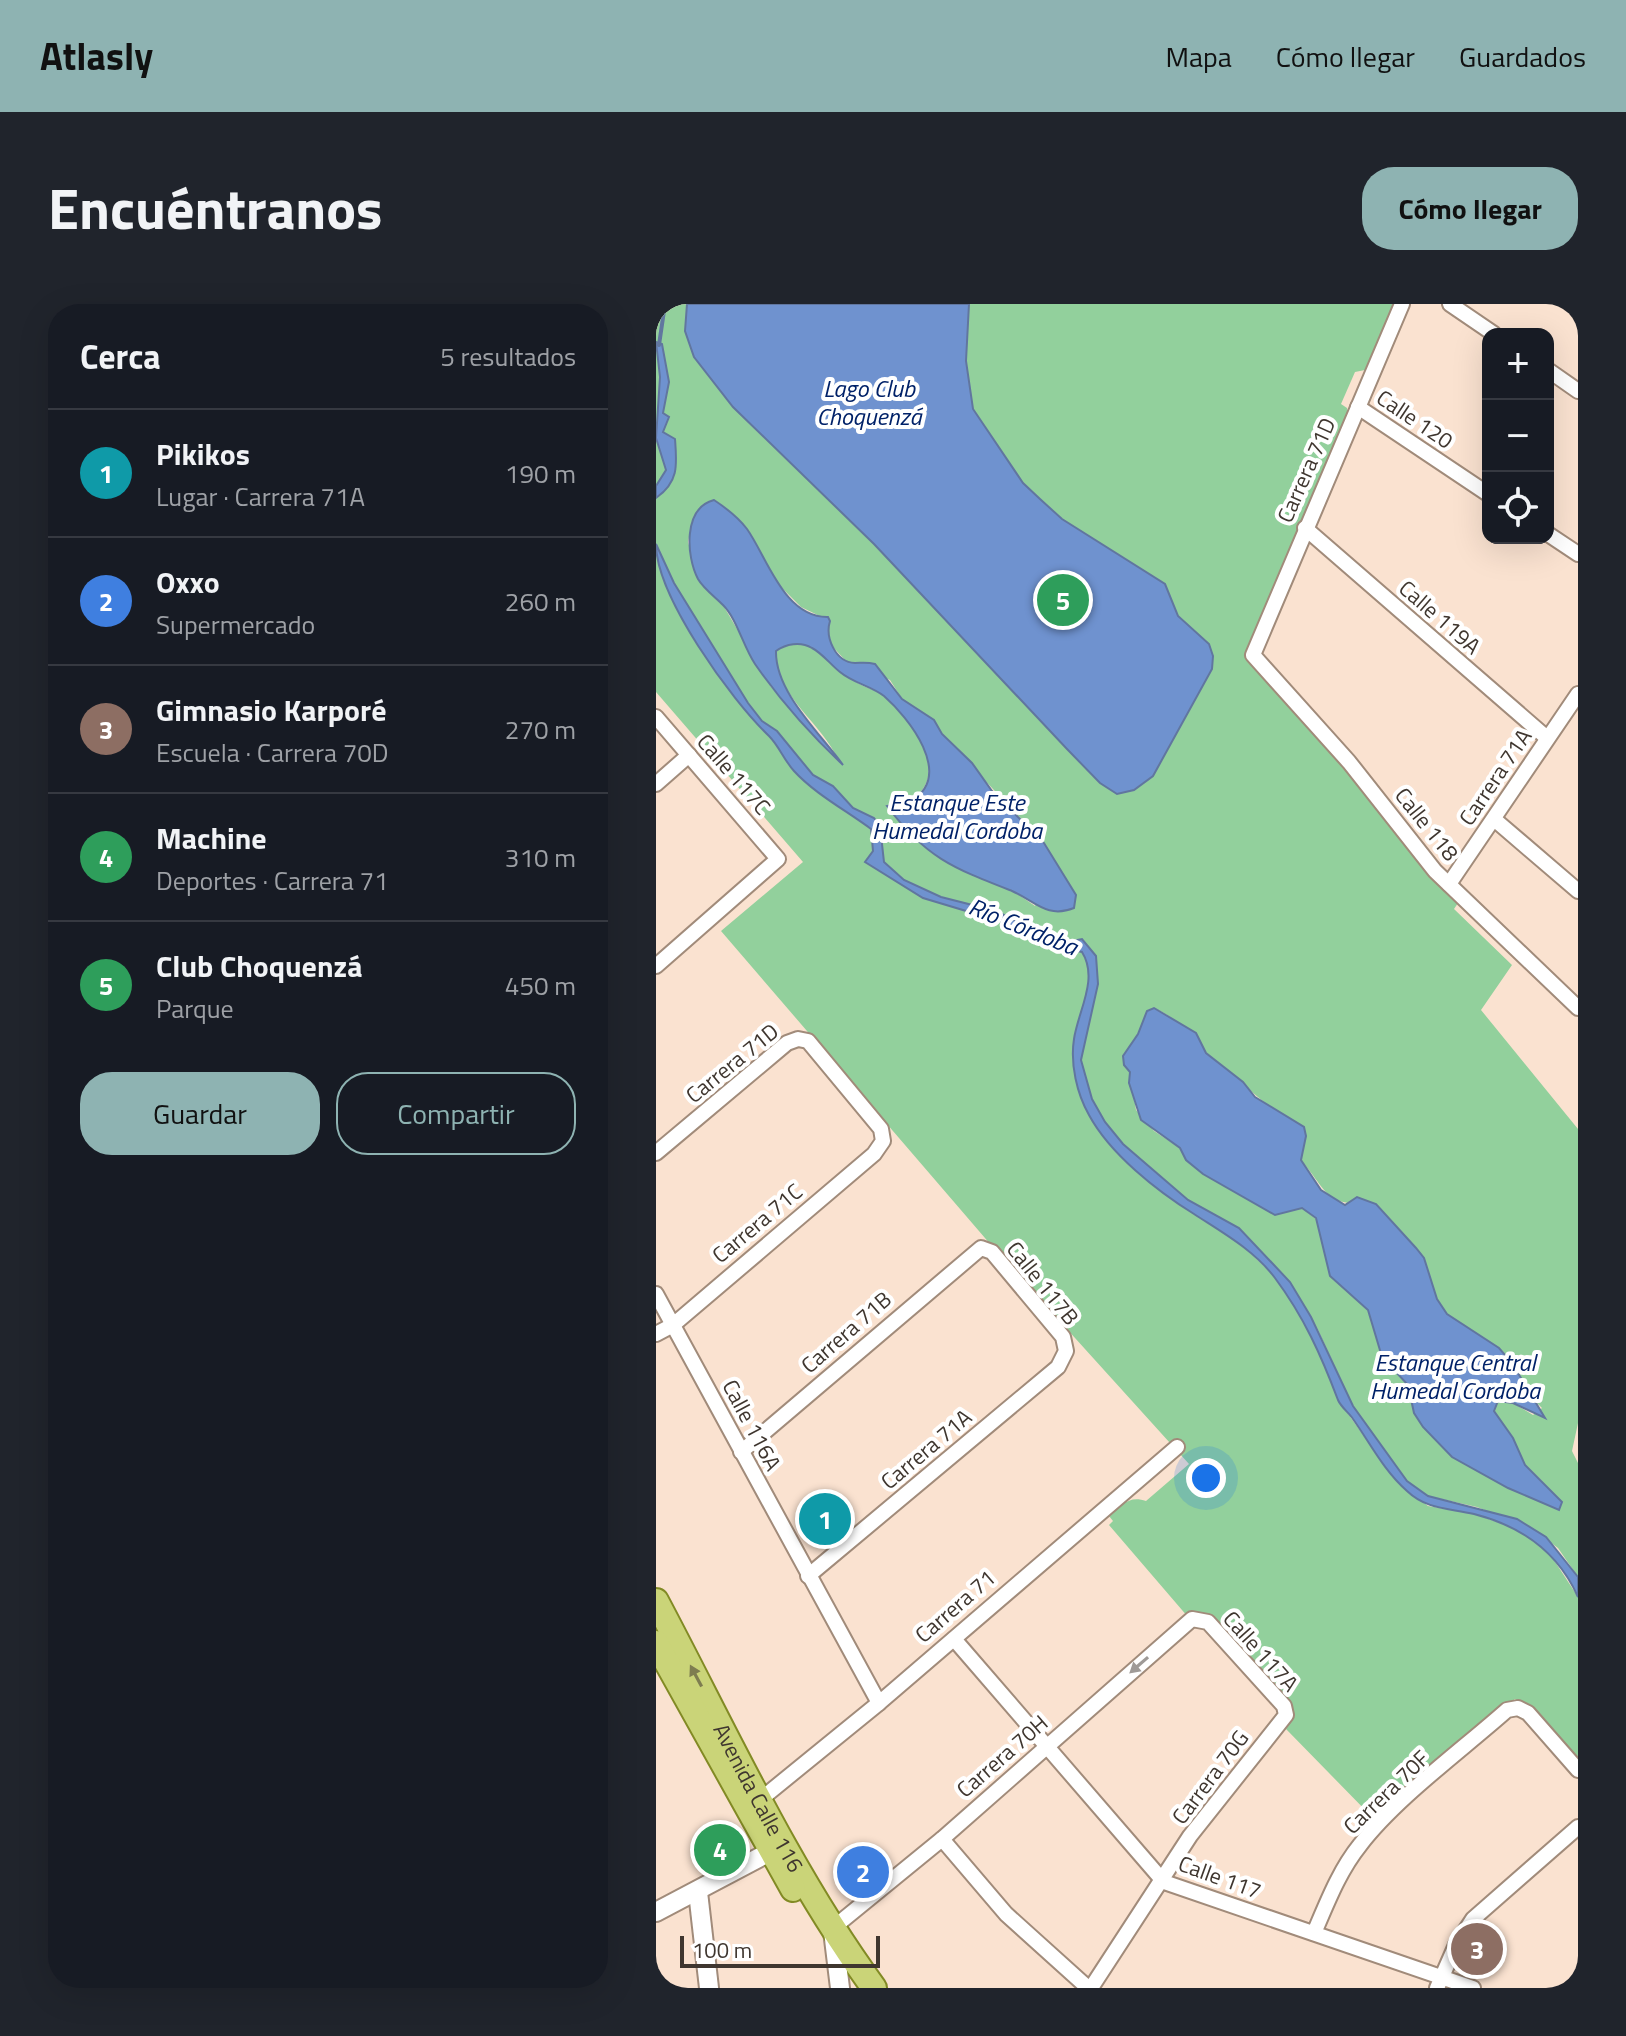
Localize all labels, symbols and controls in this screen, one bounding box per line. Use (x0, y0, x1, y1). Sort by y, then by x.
text: Atlasly (40, 27, 153, 85)
text: Mapa (1165, 35, 1232, 78)
text: Cómo llegar (1276, 35, 1415, 78)
text: Guardados (1459, 35, 1586, 78)
text: Encuéntranos (48, 166, 383, 251)
button: Cómo llegar (1362, 167, 1578, 250)
map controls (1482, 328, 1554, 544)
button: + (1482, 328, 1554, 400)
text: Cerca (80, 330, 161, 382)
text: 5 resultados (440, 337, 576, 376)
water label: Lago Club Choquenzá (817, 370, 923, 434)
street label: Calle 120 (1370, 381, 1460, 457)
button: − (1482, 400, 1554, 472)
street label: Carrera 71D (1268, 412, 1344, 528)
text: Pikikos (156, 431, 250, 477)
text: 1 (99, 454, 113, 493)
text: 190 m (505, 454, 576, 493)
button: locate (1482, 472, 1554, 544)
text: Lugar · Carrera 71A (156, 477, 365, 516)
text: Oxxo (156, 559, 220, 605)
pin: 5 (1037, 570, 1089, 630)
street label: Calle 119A (1391, 572, 1489, 662)
text: 2 (99, 582, 113, 621)
text: 260 m (505, 582, 576, 621)
text: Supermercado (156, 605, 315, 644)
text: Gimnasio Karporé (156, 687, 387, 733)
text: 3 (99, 710, 113, 749)
text: 270 m (505, 710, 576, 749)
street label: Carrera 71A (1450, 722, 1540, 832)
street label: Calle 117C (689, 726, 779, 822)
text: Escuela · Carrera 70D (156, 733, 389, 772)
street label: Calle 118 (1387, 780, 1467, 868)
water label: Estanque Este Humedal Cordoba (872, 784, 1044, 848)
text: Machine (156, 815, 267, 861)
text: 4 (99, 838, 113, 877)
text: 310 m (505, 838, 576, 877)
text: Deportes · Carrera 71 (156, 861, 389, 900)
water label: Río Córdoba (964, 888, 1085, 965)
text: Club Choquenzá (156, 943, 362, 989)
text: 5 (99, 966, 113, 1005)
text: 450 m (505, 966, 576, 1005)
text: Parque (156, 989, 234, 1028)
street label: Carrera 71D (678, 1015, 786, 1111)
button: Guardar (80, 1072, 320, 1155)
button: Compartir (336, 1072, 576, 1155)
street label: Carrera 71C (704, 1175, 810, 1271)
street label: Calle 117B (998, 1234, 1088, 1332)
street label: Carrera 71B (793, 1283, 899, 1381)
water label: Estanque Central Humedal Cordoba (1370, 1344, 1542, 1408)
street label: Calle 116A (714, 1373, 790, 1477)
street label: Carrera 71A (873, 1401, 979, 1497)
your location (1186, 1458, 1226, 1498)
pin: 1 (799, 1489, 851, 1549)
street label: Carrera 71 (907, 1561, 1003, 1651)
street label: Calle 117A (1215, 1603, 1307, 1699)
one-way arrow (1130, 1656, 1150, 1673)
one-way arrow (689, 1665, 703, 1688)
street label: Carrera 70H (949, 1706, 1055, 1806)
street label: Avenida Calle 116 (705, 1717, 813, 1879)
street label: Carrera 70G (1163, 1723, 1257, 1831)
street label: Carrera 70F (1335, 1742, 1437, 1842)
pin: 4 (694, 1820, 746, 1880)
pin: 2 (837, 1842, 889, 1902)
street label: Calle 117 (1174, 1846, 1266, 1908)
pin: 3 (1451, 1919, 1503, 1979)
scale bar (680, 1932, 880, 1968)
text: 100 m (692, 1933, 752, 1967)

